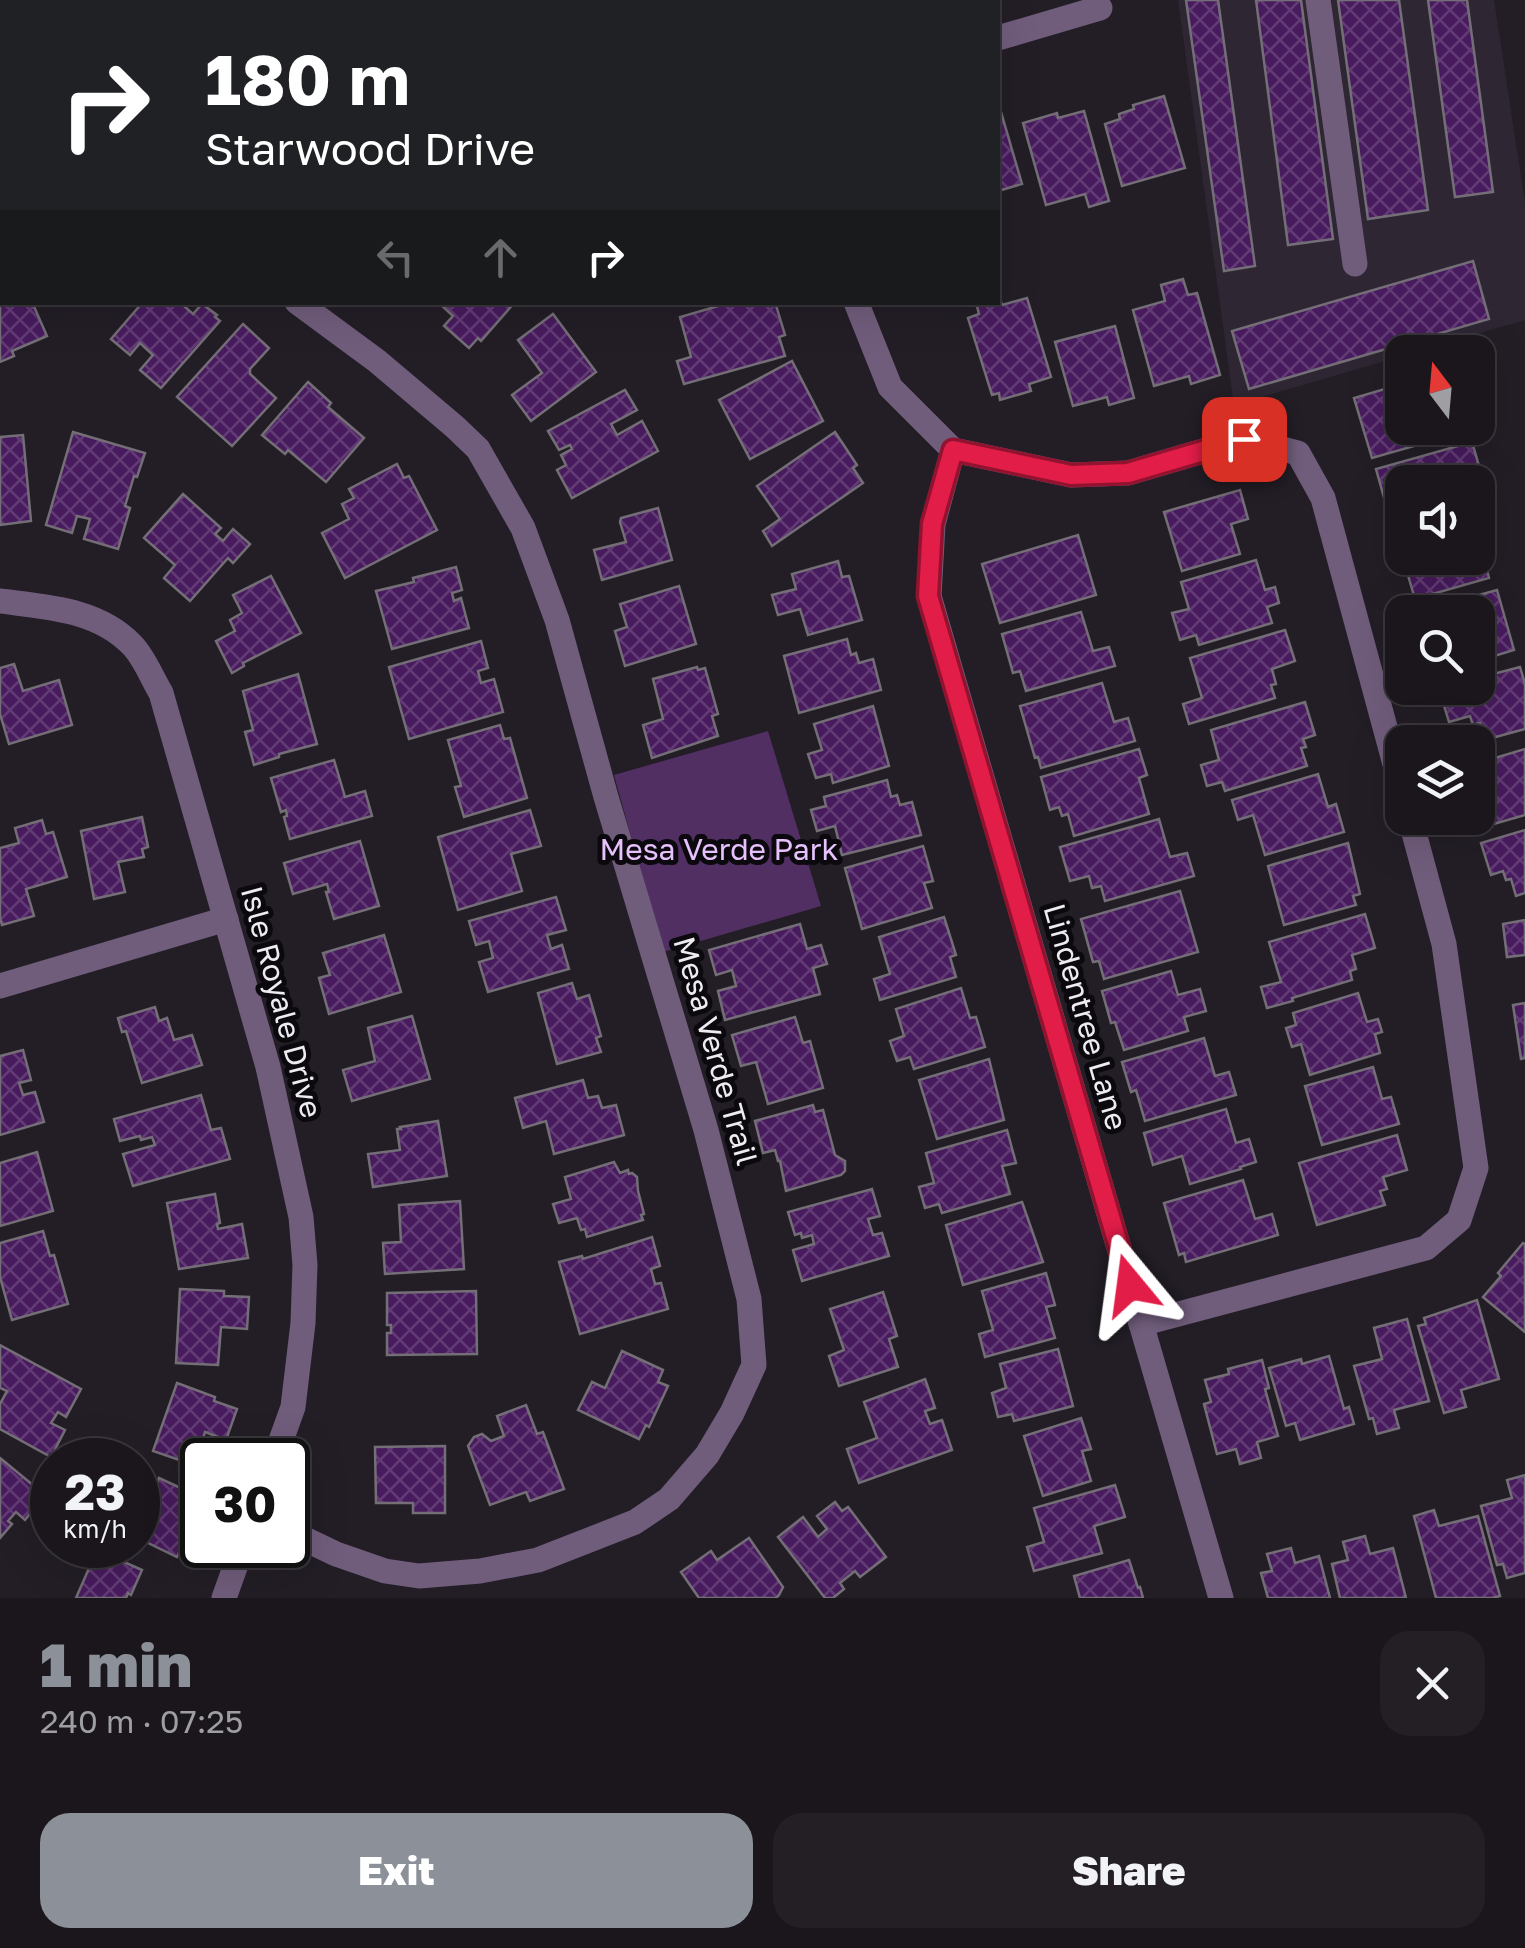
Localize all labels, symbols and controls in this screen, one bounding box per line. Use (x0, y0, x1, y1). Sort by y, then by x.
text: 180 m (205, 36, 410, 120)
icon: right (40, 40, 170, 170)
text: Starwood Drive (205, 121, 535, 175)
icon: left (368, 230, 423, 285)
icon: ahead (473, 230, 528, 285)
icon: right (578, 230, 633, 285)
north arrow (1385, 335, 1495, 445)
map controls (1385, 335, 1495, 835)
pin (1202, 397, 1287, 482)
icon: arrive (1217, 412, 1272, 467)
button: sound (1385, 465, 1495, 575)
button: search (1385, 595, 1495, 705)
button: layers (1385, 725, 1495, 835)
park label: Mesa Verde Park (600, 831, 839, 867)
street label: Isle Royale Drive (234, 882, 330, 1122)
street label: Lindentree Lane (1036, 900, 1135, 1134)
street label: Mesa Verde Trail (666, 932, 766, 1169)
position arrow (1078, 1233, 1182, 1337)
speed limit sign: 30 (180, 1438, 310, 1568)
text: 23 (64, 1461, 125, 1521)
text: km/h (63, 1513, 127, 1544)
text: 1 min (40, 1628, 192, 1700)
button: close (1380, 1631, 1485, 1736)
text: 240 m · 07:25 (40, 1702, 243, 1740)
button: Exit (40, 1813, 753, 1928)
button: Share (773, 1813, 1485, 1928)

